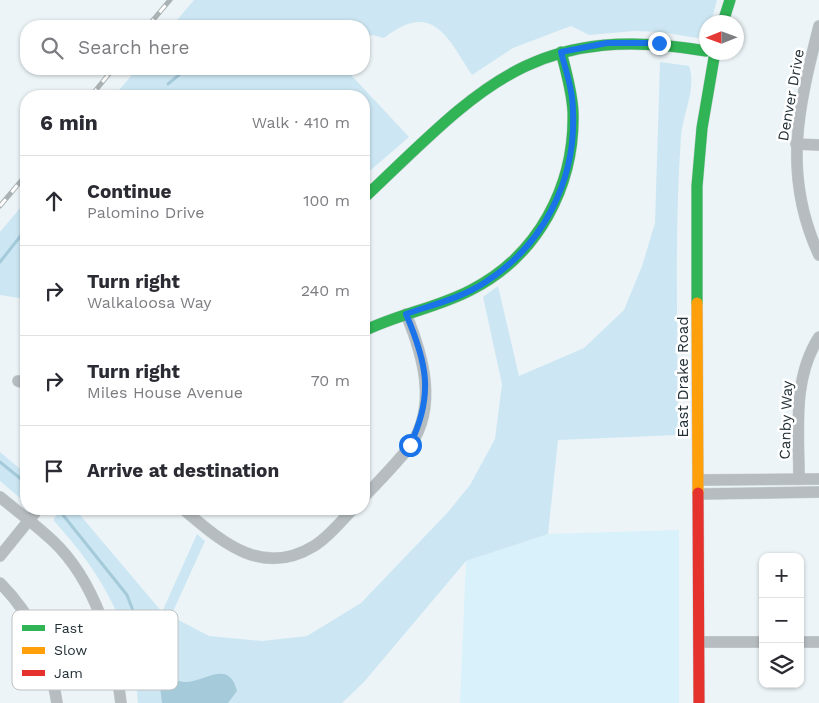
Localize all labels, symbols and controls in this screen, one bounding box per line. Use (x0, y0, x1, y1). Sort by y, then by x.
north arrow (699, 15, 744, 60)
search box (20, 20, 370, 75)
route end (648, 32, 671, 55)
icon: search (38, 34, 66, 62)
text: Search here (78, 36, 189, 59)
street label: Denver Drive (774, 48, 808, 142)
text: 6 min (40, 110, 98, 135)
text: Walk · 410 m (252, 113, 350, 132)
text: Continue (87, 180, 171, 203)
icon: ahead (40, 187, 68, 215)
text: 100 m (303, 191, 350, 210)
text: Palomino Drive (87, 203, 205, 222)
text: Turn right (87, 270, 180, 293)
icon: right (40, 277, 68, 305)
text: 240 m (301, 281, 350, 300)
text: Walkaloosa Way (87, 293, 212, 312)
street label: East Drake Road (674, 316, 692, 438)
text: Turn right (87, 360, 180, 383)
icon: right (40, 367, 68, 395)
text: 70 m (311, 371, 350, 390)
street label: Canby Way (776, 380, 796, 460)
text: Miles House Avenue (87, 383, 243, 402)
route start (399, 434, 422, 457)
icon: arrive (40, 457, 68, 485)
text: Arrive at destination (87, 459, 279, 482)
map controls (759, 553, 804, 688)
button: + (759, 553, 804, 598)
button: − (759, 598, 804, 643)
legend (12, 610, 178, 690)
text: Fast (54, 620, 83, 636)
text: Slow (54, 642, 87, 658)
button: layers (759, 643, 804, 688)
text: Jam (54, 665, 83, 681)

